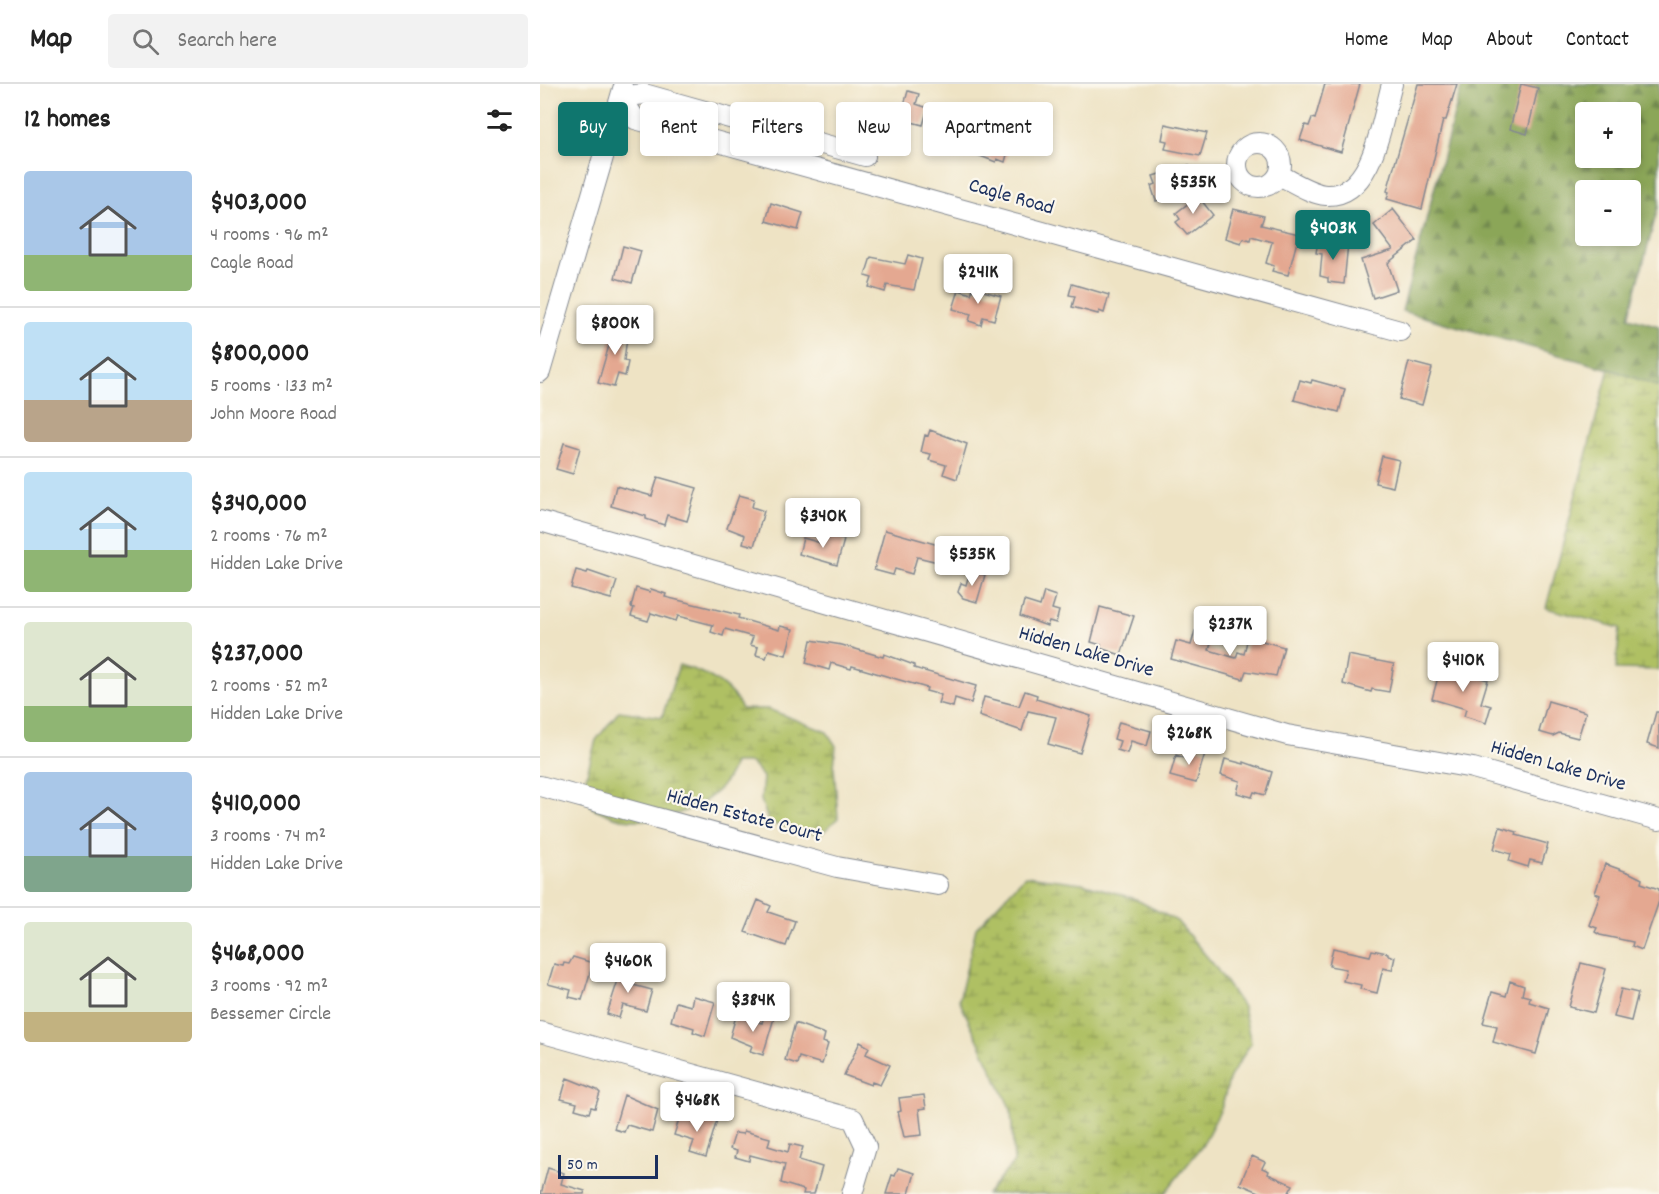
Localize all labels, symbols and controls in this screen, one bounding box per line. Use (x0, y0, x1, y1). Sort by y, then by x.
search box (108, 14, 528, 68)
text: Map (30, 21, 72, 61)
icon: search (129, 25, 162, 58)
text: Search here (177, 26, 277, 57)
text: Home (1344, 26, 1388, 56)
text: Map (1421, 26, 1453, 56)
text: About (1486, 26, 1533, 56)
text: Contact (1566, 26, 1629, 56)
text: 12 homes (24, 102, 111, 139)
chip: Buy (558, 102, 628, 156)
chip: Rent (640, 102, 718, 156)
chip: Filters (730, 102, 824, 156)
chip: New (836, 102, 911, 156)
chip: Apartment (923, 102, 1053, 156)
map controls (1575, 102, 1641, 246)
button: + (1575, 102, 1641, 168)
icon: filters (483, 104, 516, 137)
pin: $535K (1151, 164, 1235, 215)
text: $535K (1170, 169, 1216, 197)
street label: Cagle Road (965, 171, 1057, 225)
button: − (1575, 180, 1641, 246)
text: $403,000 (210, 185, 307, 222)
icon: home (72, 195, 144, 267)
pin: $403K (1291, 210, 1375, 261)
text: $403K (1309, 215, 1357, 243)
text: 4 rooms · 96 m² (210, 222, 329, 250)
text: Cagle Road (210, 250, 294, 278)
pin: $241K (936, 254, 1020, 305)
text: $241K (958, 259, 998, 287)
pin: $800K (573, 305, 657, 356)
text: $800K (590, 310, 640, 338)
text: $800,000 (210, 336, 309, 373)
icon: home (72, 346, 144, 418)
text: 5 rooms · 133 m² (210, 373, 333, 401)
text: John Moore Road (210, 401, 337, 429)
text: $340,000 (210, 486, 307, 523)
icon: home (72, 496, 144, 568)
pin: $340K (781, 498, 865, 549)
text: $340K (799, 503, 847, 531)
text: 2 rooms · 76 m² (210, 523, 328, 551)
pin: $535K (930, 536, 1014, 587)
text: $535K (949, 541, 995, 569)
text: Hidden Lake Drive (210, 551, 343, 579)
pin: $237K (1188, 606, 1272, 657)
text: $237K (1208, 611, 1252, 639)
street label: Hidden Lake Drive (1015, 619, 1157, 687)
text: $237,000 (210, 636, 304, 673)
pin: $410K (1421, 642, 1505, 693)
icon: home (72, 646, 144, 718)
text: $410K (1442, 647, 1484, 675)
text: 2 rooms · 52 m² (210, 673, 328, 701)
text: Hidden Lake Drive (210, 701, 343, 729)
pin: $268K (1147, 715, 1231, 766)
text: $268K (1166, 720, 1212, 748)
street label: Hidden Lake Drive (1487, 733, 1629, 801)
street label: Hidden Estate Court (663, 782, 825, 852)
text: $410,000 (210, 786, 301, 823)
icon: home (72, 796, 144, 868)
text: 3 rooms · 74 m² (210, 823, 326, 851)
text: Hidden Lake Drive (210, 851, 343, 879)
text: $468,000 (210, 936, 305, 973)
pin: $460K (586, 943, 670, 994)
icon: home (72, 946, 144, 1018)
text: $460K (604, 948, 652, 976)
text: 3 rooms · 92 m² (210, 973, 328, 1001)
pin: $384K (711, 982, 795, 1033)
text: $384K (731, 987, 775, 1015)
text: Bessemer Circle (210, 1001, 331, 1029)
pin: $468K (655, 1082, 739, 1133)
text: $468K (674, 1087, 720, 1115)
scale bar (558, 1152, 658, 1180)
text: 50 m (567, 1154, 598, 1177)

